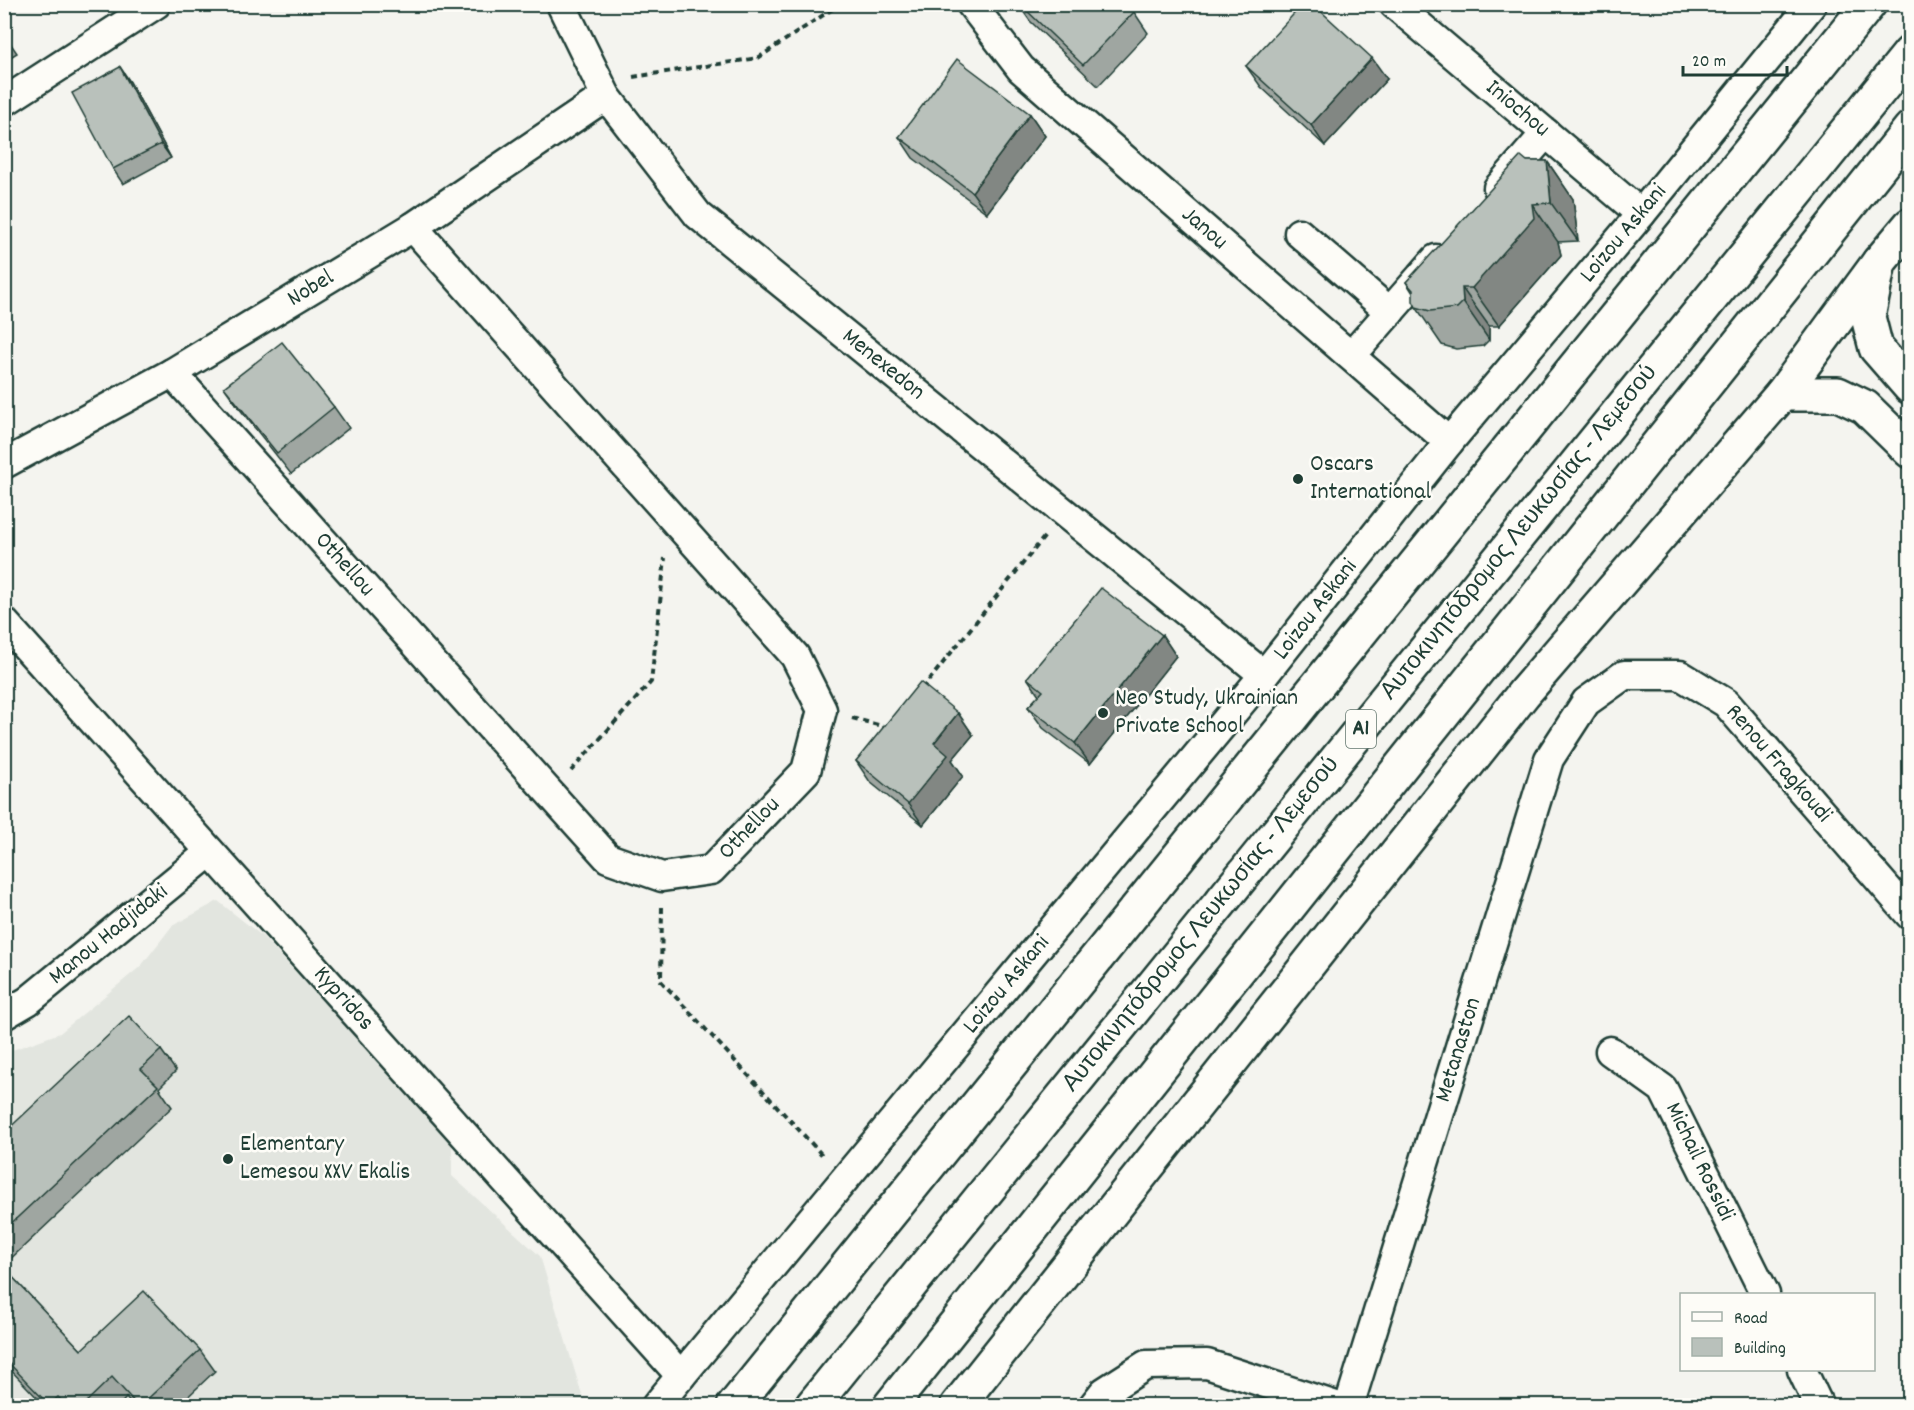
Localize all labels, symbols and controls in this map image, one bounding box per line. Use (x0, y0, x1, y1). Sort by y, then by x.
scale bar (1683, 39, 1786, 77)
text: 20 m (1692, 50, 1726, 75)
street label: Iniochou (1477, 72, 1557, 146)
street label: Loizou Askani (1572, 177, 1676, 291)
street label: Janou (1173, 199, 1235, 259)
street label: Nobel (281, 262, 341, 316)
street label: Menexedon (834, 321, 932, 409)
street label: Αυτοκινητόδρομος Λευκωσίας - Λεμεσού (1374, 358, 1666, 708)
place label: Oscars International (1310, 448, 1431, 510)
marker: Oscars International (1291, 472, 1305, 486)
street label: Othellou (306, 525, 382, 605)
street label: Loizou Askani (1266, 552, 1366, 668)
place label: Neo Study, Ukrainian Private School (1115, 682, 1298, 744)
street label: Renou Fragkoudi (1717, 697, 1839, 831)
marker: Neo Study, Ukrainian Private School (1096, 706, 1110, 720)
road number: A1 (1346, 710, 1376, 748)
street label: Αυτοκινητόδρομος Λευκωσίας - Λεμεσού (1056, 750, 1348, 1100)
street label: Othellou (711, 790, 789, 868)
street label: Manou Hadjidaki (42, 876, 176, 994)
street label: Loizou Askani (955, 928, 1059, 1042)
street label: Kypridos (305, 959, 381, 1039)
street label: Metanaston (1427, 993, 1491, 1107)
street label: Michail Rossidi (1656, 1097, 1742, 1227)
place label: Elementary Lemesou XXV Ekalis (240, 1128, 410, 1190)
marker: Elementary Lemesou XXV Ekalis (221, 1152, 235, 1166)
legend (1680, 1293, 1875, 1371)
text: Road (1734, 1307, 1768, 1332)
text: Building (1734, 1337, 1786, 1362)

